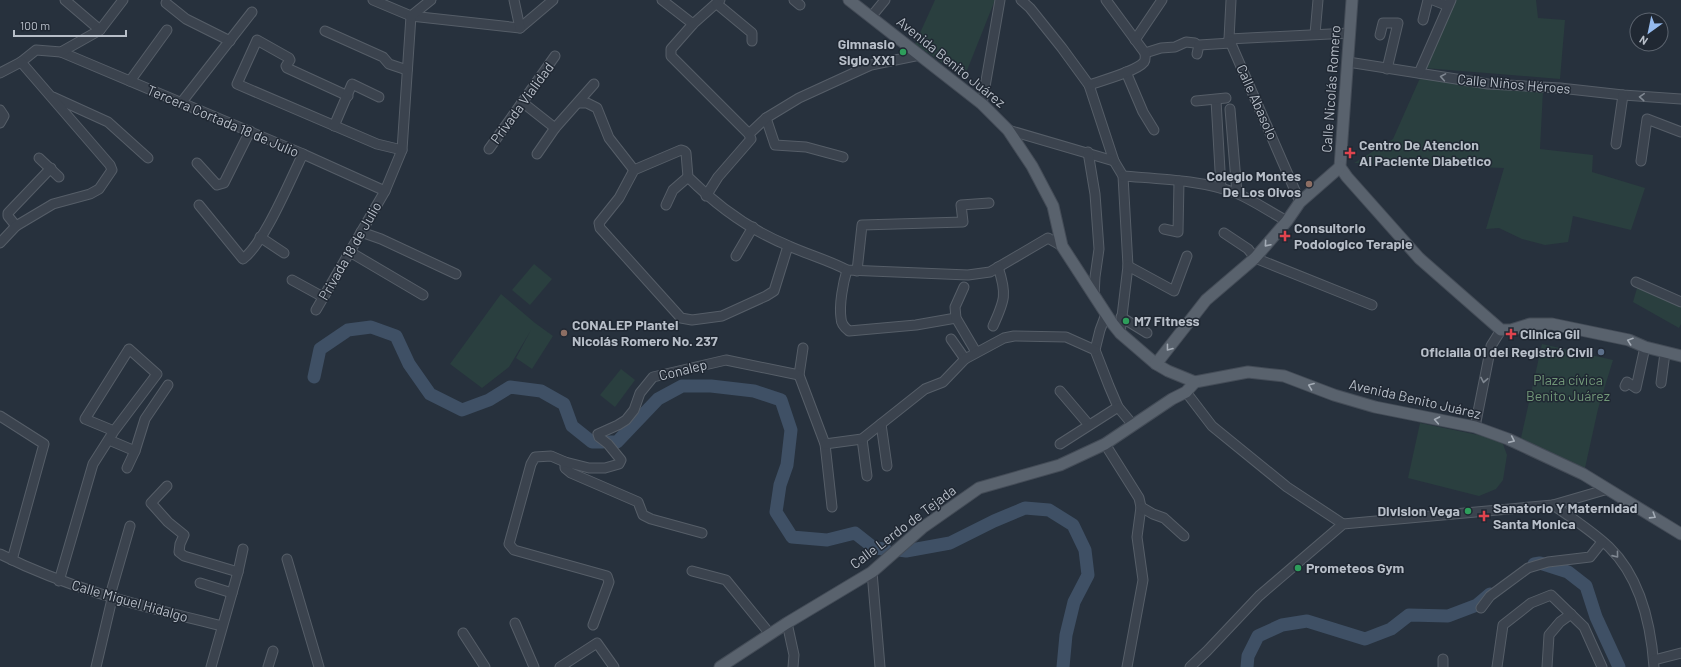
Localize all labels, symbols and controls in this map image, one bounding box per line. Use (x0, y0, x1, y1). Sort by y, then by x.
scale bar (14, 12, 126, 38)
north arrow (1629, 12, 1669, 52)
street label: Avenida Benito Juárez (894, 13, 1009, 111)
text: 100 m (20, 18, 50, 32)
street label: Calle Nicolás Romero (1318, 25, 1343, 153)
text: N (1637, 33, 1650, 48)
place label: Gimnasio Siglo XX1 (838, 35, 895, 68)
marker: Gimnasio Siglo XX1 (898, 47, 908, 57)
street label: Privada Vialidad (486, 59, 557, 147)
street label: Calle Abasolo (1233, 61, 1282, 142)
street label: Calle Niños Héroes (1457, 70, 1572, 97)
one-way arrow (1440, 73, 1446, 82)
street label: Tercera Cortada 18 de Julio (145, 81, 302, 160)
one-way arrow (1639, 92, 1645, 101)
place label: Centro De Atencion Al Paciente Diabetico (1359, 136, 1492, 169)
marker: Centro De Atencion Al Paciente Diabetico (1344, 147, 1356, 159)
place label: Colegio Montes De Los Olvos (1206, 167, 1301, 200)
marker: Colegio Montes De Los Olvos (1304, 179, 1314, 189)
street label: Privada 18 de Julio (314, 198, 385, 303)
place label: Consultorio Podologico Terapie (1294, 219, 1413, 252)
marker: Consultorio Podologico Terapie (1279, 230, 1291, 242)
one-way arrow (1265, 239, 1272, 246)
place label: M7 Fitness (1134, 312, 1200, 329)
place label: CONALEP Plantel Nicolás Romero No. 237 (572, 316, 718, 349)
marker: M7 Fitness (1121, 316, 1131, 326)
place label: Clinica Gil (1520, 325, 1580, 342)
marker: CONALEP Plantel Nicolás Romero No. 237 (559, 328, 569, 338)
marker: Clinica Gil (1505, 328, 1517, 340)
one-way arrow (1627, 338, 1634, 346)
one-way arrow (1167, 343, 1174, 350)
place label: Oficialia 01 del Registró Civil (1420, 343, 1593, 360)
marker: Oficialia 01 del Registró Civil (1596, 347, 1606, 357)
street label: Conalep (657, 355, 709, 384)
park label: Plaza cívica Benito Juárez (1526, 371, 1610, 404)
street label: Avenida Benito Juárez (1348, 375, 1483, 422)
one-way arrow (1481, 377, 1489, 383)
one-way arrow (1308, 383, 1315, 391)
one-way arrow (1434, 416, 1440, 424)
one-way arrow (1508, 436, 1515, 444)
street label: Calle Lerdo de Tejada (846, 481, 959, 572)
place label: Sanatorio Y Maternidad Santa Monica (1493, 499, 1638, 532)
place label: Division Vega (1377, 502, 1460, 519)
marker: Division Vega (1463, 506, 1473, 516)
marker: Sanatorio Y Maternidad Santa Monica (1478, 510, 1490, 522)
one-way arrow (1649, 511, 1656, 519)
one-way arrow (1611, 551, 1618, 558)
place label: Prometeos Gym (1306, 559, 1405, 576)
marker: Prometeos Gym (1293, 563, 1303, 573)
street label: Calle Miguel Hidalgo (70, 576, 190, 625)

